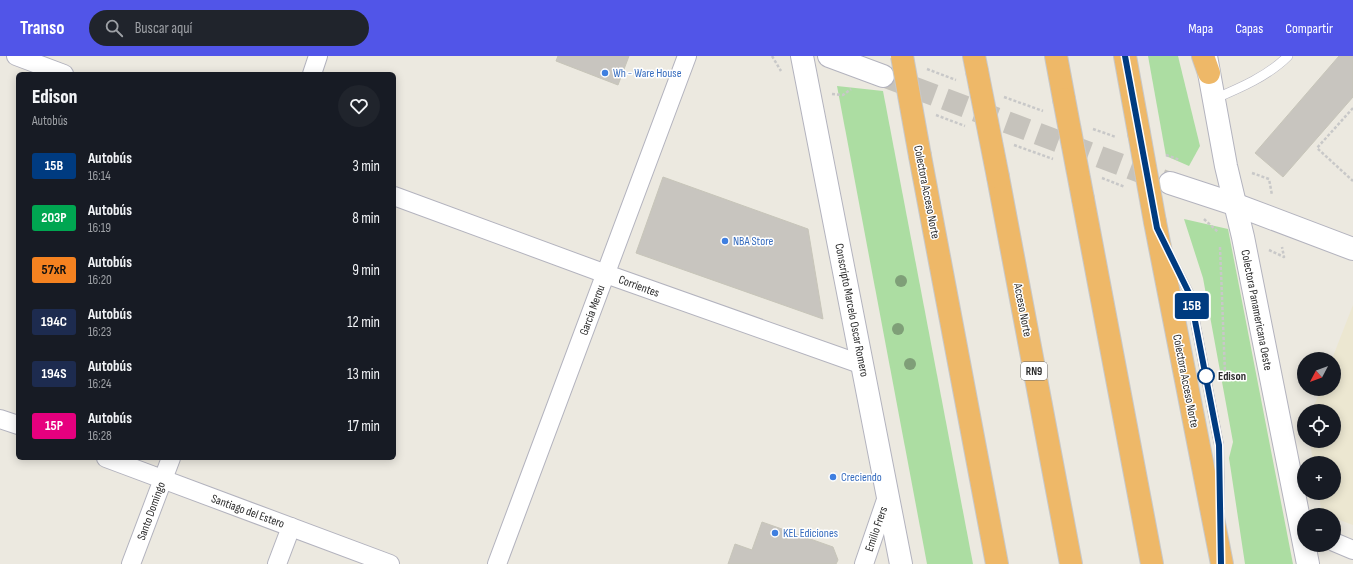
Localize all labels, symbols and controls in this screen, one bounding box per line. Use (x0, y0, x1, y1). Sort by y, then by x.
search box (89, 10, 369, 46)
text: Transo (20, 17, 65, 40)
icon: search (103, 17, 125, 39)
text: Buscar aquí (135, 19, 192, 38)
text: Mapa (1188, 20, 1213, 37)
text: Capas (1235, 20, 1263, 37)
text: Compartir (1285, 20, 1333, 37)
place label: Wh - Ware House (613, 66, 682, 81)
marker: Wh - Ware House (600, 68, 610, 78)
button: heart (338, 85, 380, 127)
text: Edison (32, 86, 77, 109)
text: Autobús (32, 113, 68, 129)
street label: Colectora Acceso Norte (910, 144, 943, 240)
text: Autobús (88, 149, 132, 168)
text: 15B (45, 157, 63, 174)
text: 3 min (352, 157, 380, 176)
text: 16:14 (88, 168, 111, 184)
text: Autobús (88, 201, 132, 220)
text: 203P (41, 209, 67, 226)
text: 8 min (352, 209, 380, 228)
text: 16:19 (88, 220, 111, 236)
place label: NBA Store (733, 234, 773, 249)
marker: NBA Store (720, 236, 730, 246)
street label: Conscripto Marcelo Oscar Romero (831, 242, 872, 378)
street label: Colectora Panamericana Oeste (1237, 248, 1276, 372)
text: Autobús (88, 253, 132, 272)
text: 57xR (42, 261, 66, 278)
text: 9 min (352, 261, 380, 280)
text: 16:20 (88, 272, 112, 288)
street label: Corrientes (616, 272, 661, 301)
street label: Acceso Norte (1010, 281, 1035, 338)
street label: García Merou (576, 283, 609, 337)
line badge: 15B (1169, 293, 1215, 319)
text: 15B (1183, 297, 1201, 314)
text: Autobús (88, 305, 132, 324)
text: 194C (41, 313, 67, 330)
text: 12 min (347, 313, 380, 332)
text: 16:23 (88, 324, 112, 340)
street label: Colectora Acceso Norte (1169, 333, 1202, 429)
north arrow (1297, 352, 1341, 396)
map controls (1297, 352, 1341, 552)
text: Autobús (88, 357, 132, 376)
road number: RN9 (1021, 362, 1047, 380)
text: 194S (41, 365, 67, 382)
text: 13 min (347, 365, 380, 384)
marker: Edison (1197, 367, 1215, 385)
place label: Edison (1218, 369, 1246, 384)
text: 16:24 (88, 376, 111, 392)
button: locate (1297, 404, 1341, 448)
text: Autobús (88, 409, 132, 428)
text: 15P (45, 417, 63, 434)
text: 17 min (348, 417, 380, 436)
text: 16:28 (88, 428, 112, 444)
button: + (1297, 456, 1341, 500)
place label: Creciendo (841, 470, 882, 485)
marker: Creciendo (828, 472, 838, 482)
street label: Santo Domingo (134, 480, 169, 542)
street label: Santiago del Estero (209, 491, 287, 532)
street label: Emilio Frers (862, 505, 891, 554)
button: − (1297, 508, 1341, 552)
place label: KEL Ediciones (783, 526, 838, 541)
marker: KEL Ediciones (770, 528, 780, 538)

